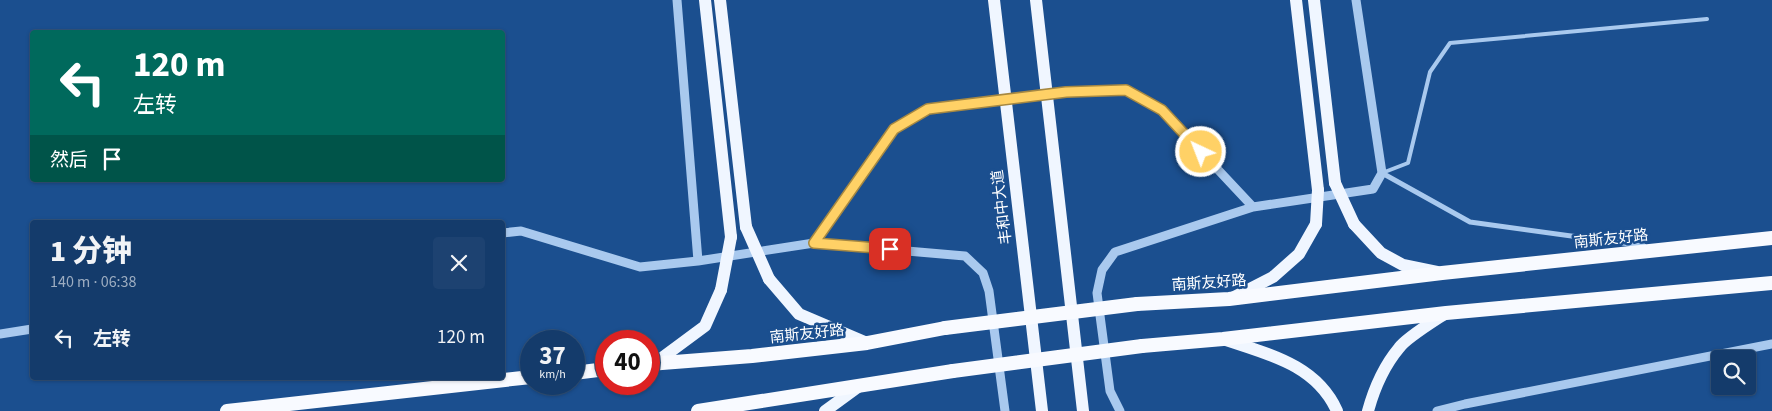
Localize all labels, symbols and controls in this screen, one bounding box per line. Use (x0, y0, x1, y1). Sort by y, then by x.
text: 120 m (133, 40, 225, 90)
icon: left (50, 50, 115, 115)
text: 左转 (133, 89, 177, 121)
position arrow (1174, 125, 1226, 177)
icon: arrive (98, 145, 126, 173)
text: 然后 (50, 147, 88, 174)
street label: 丰和中大道 (987, 168, 1017, 246)
street label: 南斯友好路 (1573, 225, 1649, 253)
pin (869, 228, 911, 270)
text: 1 分钟 (50, 230, 132, 273)
icon: arrive (876, 235, 904, 263)
button: close (433, 237, 485, 289)
street label: 南斯友好路 (1171, 270, 1247, 296)
text: 140 m · 06:38 (50, 271, 137, 293)
street label: 南斯友好路 (769, 320, 845, 348)
icon: left (50, 324, 78, 352)
text: 120 m (437, 324, 485, 351)
text: 左转 (93, 326, 131, 353)
speed limit sign: 40 (595, 330, 660, 395)
text: 37 (539, 338, 566, 374)
map controls (1711, 350, 1756, 395)
button: search (1711, 350, 1756, 395)
text: km/h (539, 366, 566, 383)

